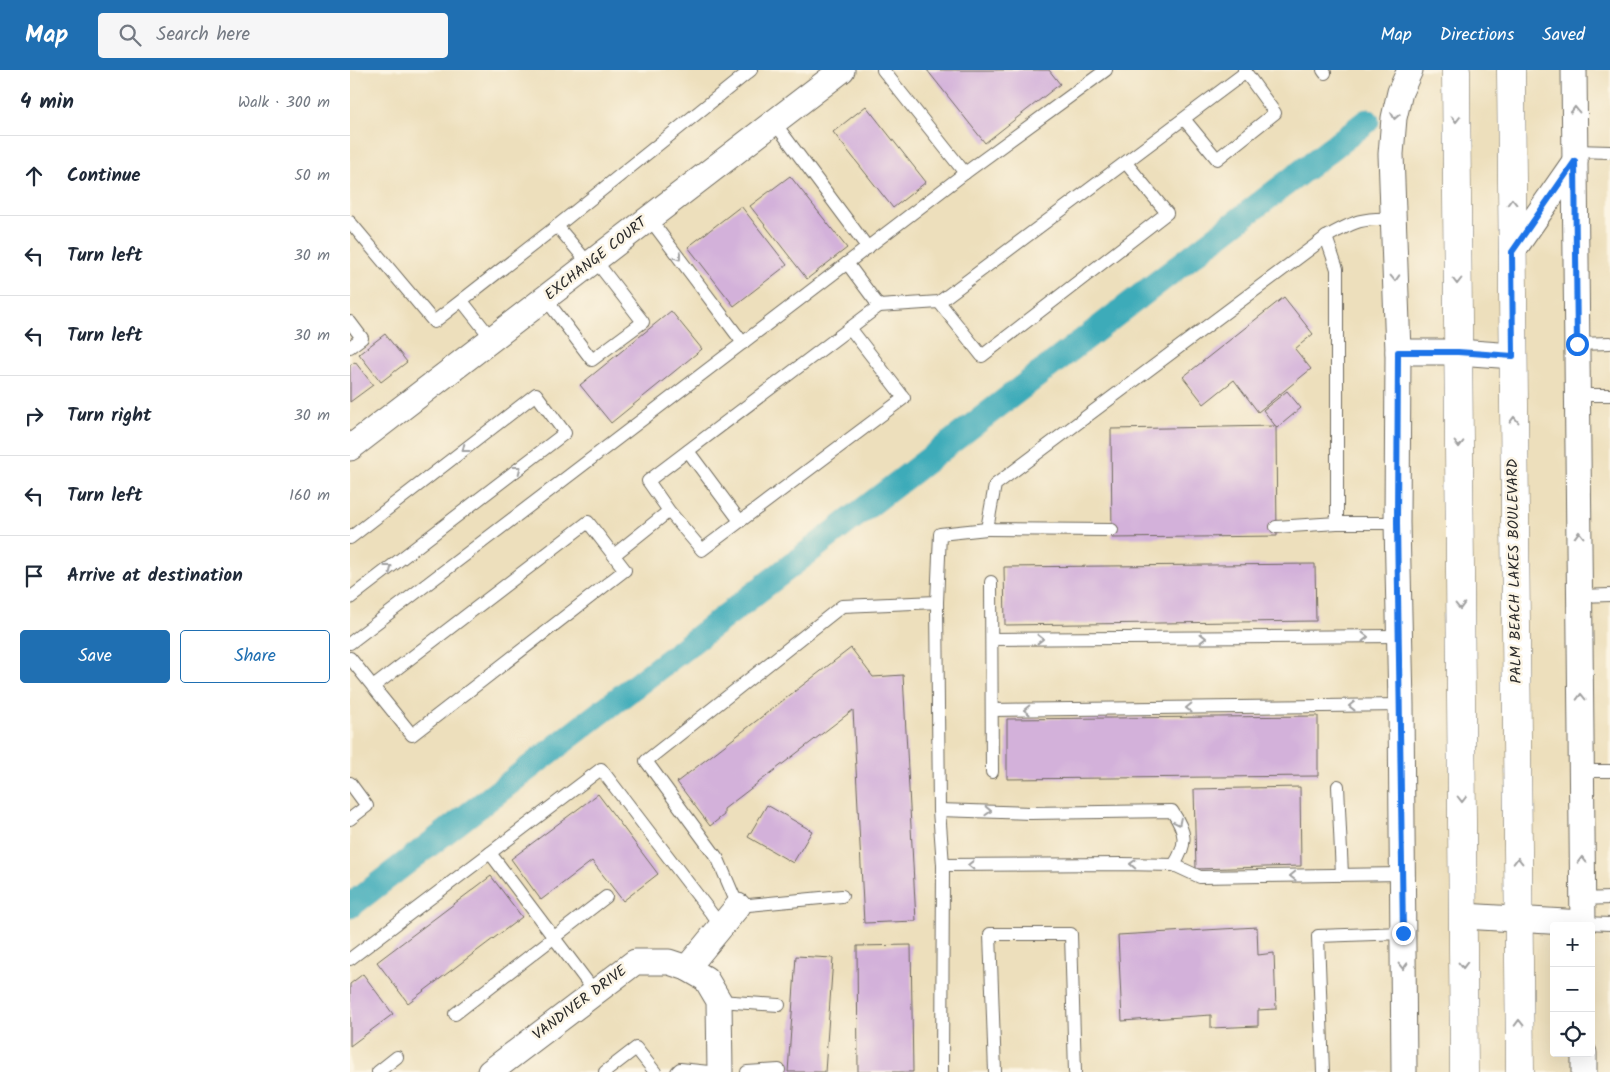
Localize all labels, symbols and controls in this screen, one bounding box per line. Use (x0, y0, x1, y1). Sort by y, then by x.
search box (98, 13, 448, 58)
text: Map (25, 16, 68, 55)
text: Search here (156, 20, 250, 50)
icon: search (116, 21, 144, 49)
text: Map (1380, 21, 1412, 50)
text: Directions (1440, 21, 1514, 50)
text: Saved (1542, 21, 1585, 50)
text: 4 min (20, 86, 74, 119)
text: Walk · 300 m (238, 90, 330, 115)
one-way arrow (1570, 105, 1580, 113)
one-way arrow (1391, 112, 1401, 120)
one-way arrow (1451, 115, 1461, 123)
text: Continue (67, 161, 140, 191)
icon: ahead (20, 162, 48, 190)
text: 50 m (294, 163, 330, 188)
one-way arrow (1507, 198, 1517, 206)
street label: EXCHANGE COURT (540, 210, 654, 307)
text: Turn left (67, 241, 142, 271)
icon: left (20, 242, 48, 270)
text: 30 m (294, 243, 330, 268)
one-way arrow (673, 251, 681, 260)
one-way arrow (1390, 274, 1401, 282)
one-way arrow (1452, 278, 1462, 285)
text: Turn left (67, 321, 142, 351)
icon: left (20, 322, 48, 350)
text: 30 m (294, 323, 330, 348)
route start (1566, 333, 1589, 356)
text: Turn right (67, 401, 152, 431)
icon: right (20, 402, 48, 430)
text: 30 m (294, 403, 330, 428)
one-way arrow (1509, 416, 1519, 424)
one-way arrow (1454, 440, 1464, 448)
one-way arrow (462, 443, 471, 451)
street label: PALM BEACH LAKES BOULEVARD (1501, 458, 1529, 684)
one-way arrow (512, 467, 521, 475)
text: Turn left (67, 481, 142, 511)
icon: left (20, 482, 48, 510)
text: 160 m (289, 483, 330, 508)
one-way arrow (1574, 530, 1584, 538)
text: Arrive at destination (67, 561, 243, 591)
icon: arrive (20, 562, 48, 590)
one-way arrow (383, 565, 393, 574)
one-way arrow (1455, 602, 1465, 610)
button: Save (20, 630, 170, 683)
button: Share (180, 630, 330, 683)
one-way arrow (1362, 631, 1370, 642)
one-way arrow (1200, 633, 1207, 643)
one-way arrow (1037, 634, 1045, 644)
one-way arrow (1576, 693, 1586, 700)
one-way arrow (1348, 701, 1356, 711)
one-way arrow (1185, 703, 1193, 713)
one-way arrow (1023, 705, 1030, 715)
one-way arrow (1457, 796, 1467, 803)
one-way arrow (984, 806, 992, 816)
one-way arrow (1172, 817, 1182, 826)
one-way arrow (1577, 855, 1588, 863)
one-way arrow (1513, 857, 1523, 864)
one-way arrow (1129, 859, 1137, 869)
one-way arrow (967, 860, 974, 870)
one-way arrow (1289, 871, 1297, 881)
route end (1392, 922, 1415, 945)
map controls (1550, 922, 1595, 1057)
button: + (1550, 922, 1595, 967)
street label: VANDIVER DRIVE (528, 959, 633, 1047)
one-way arrow (1458, 961, 1468, 969)
one-way arrow (1398, 962, 1408, 970)
button: − (1550, 967, 1595, 1012)
button: locate (1550, 1012, 1595, 1057)
one-way arrow (1514, 1019, 1524, 1027)

